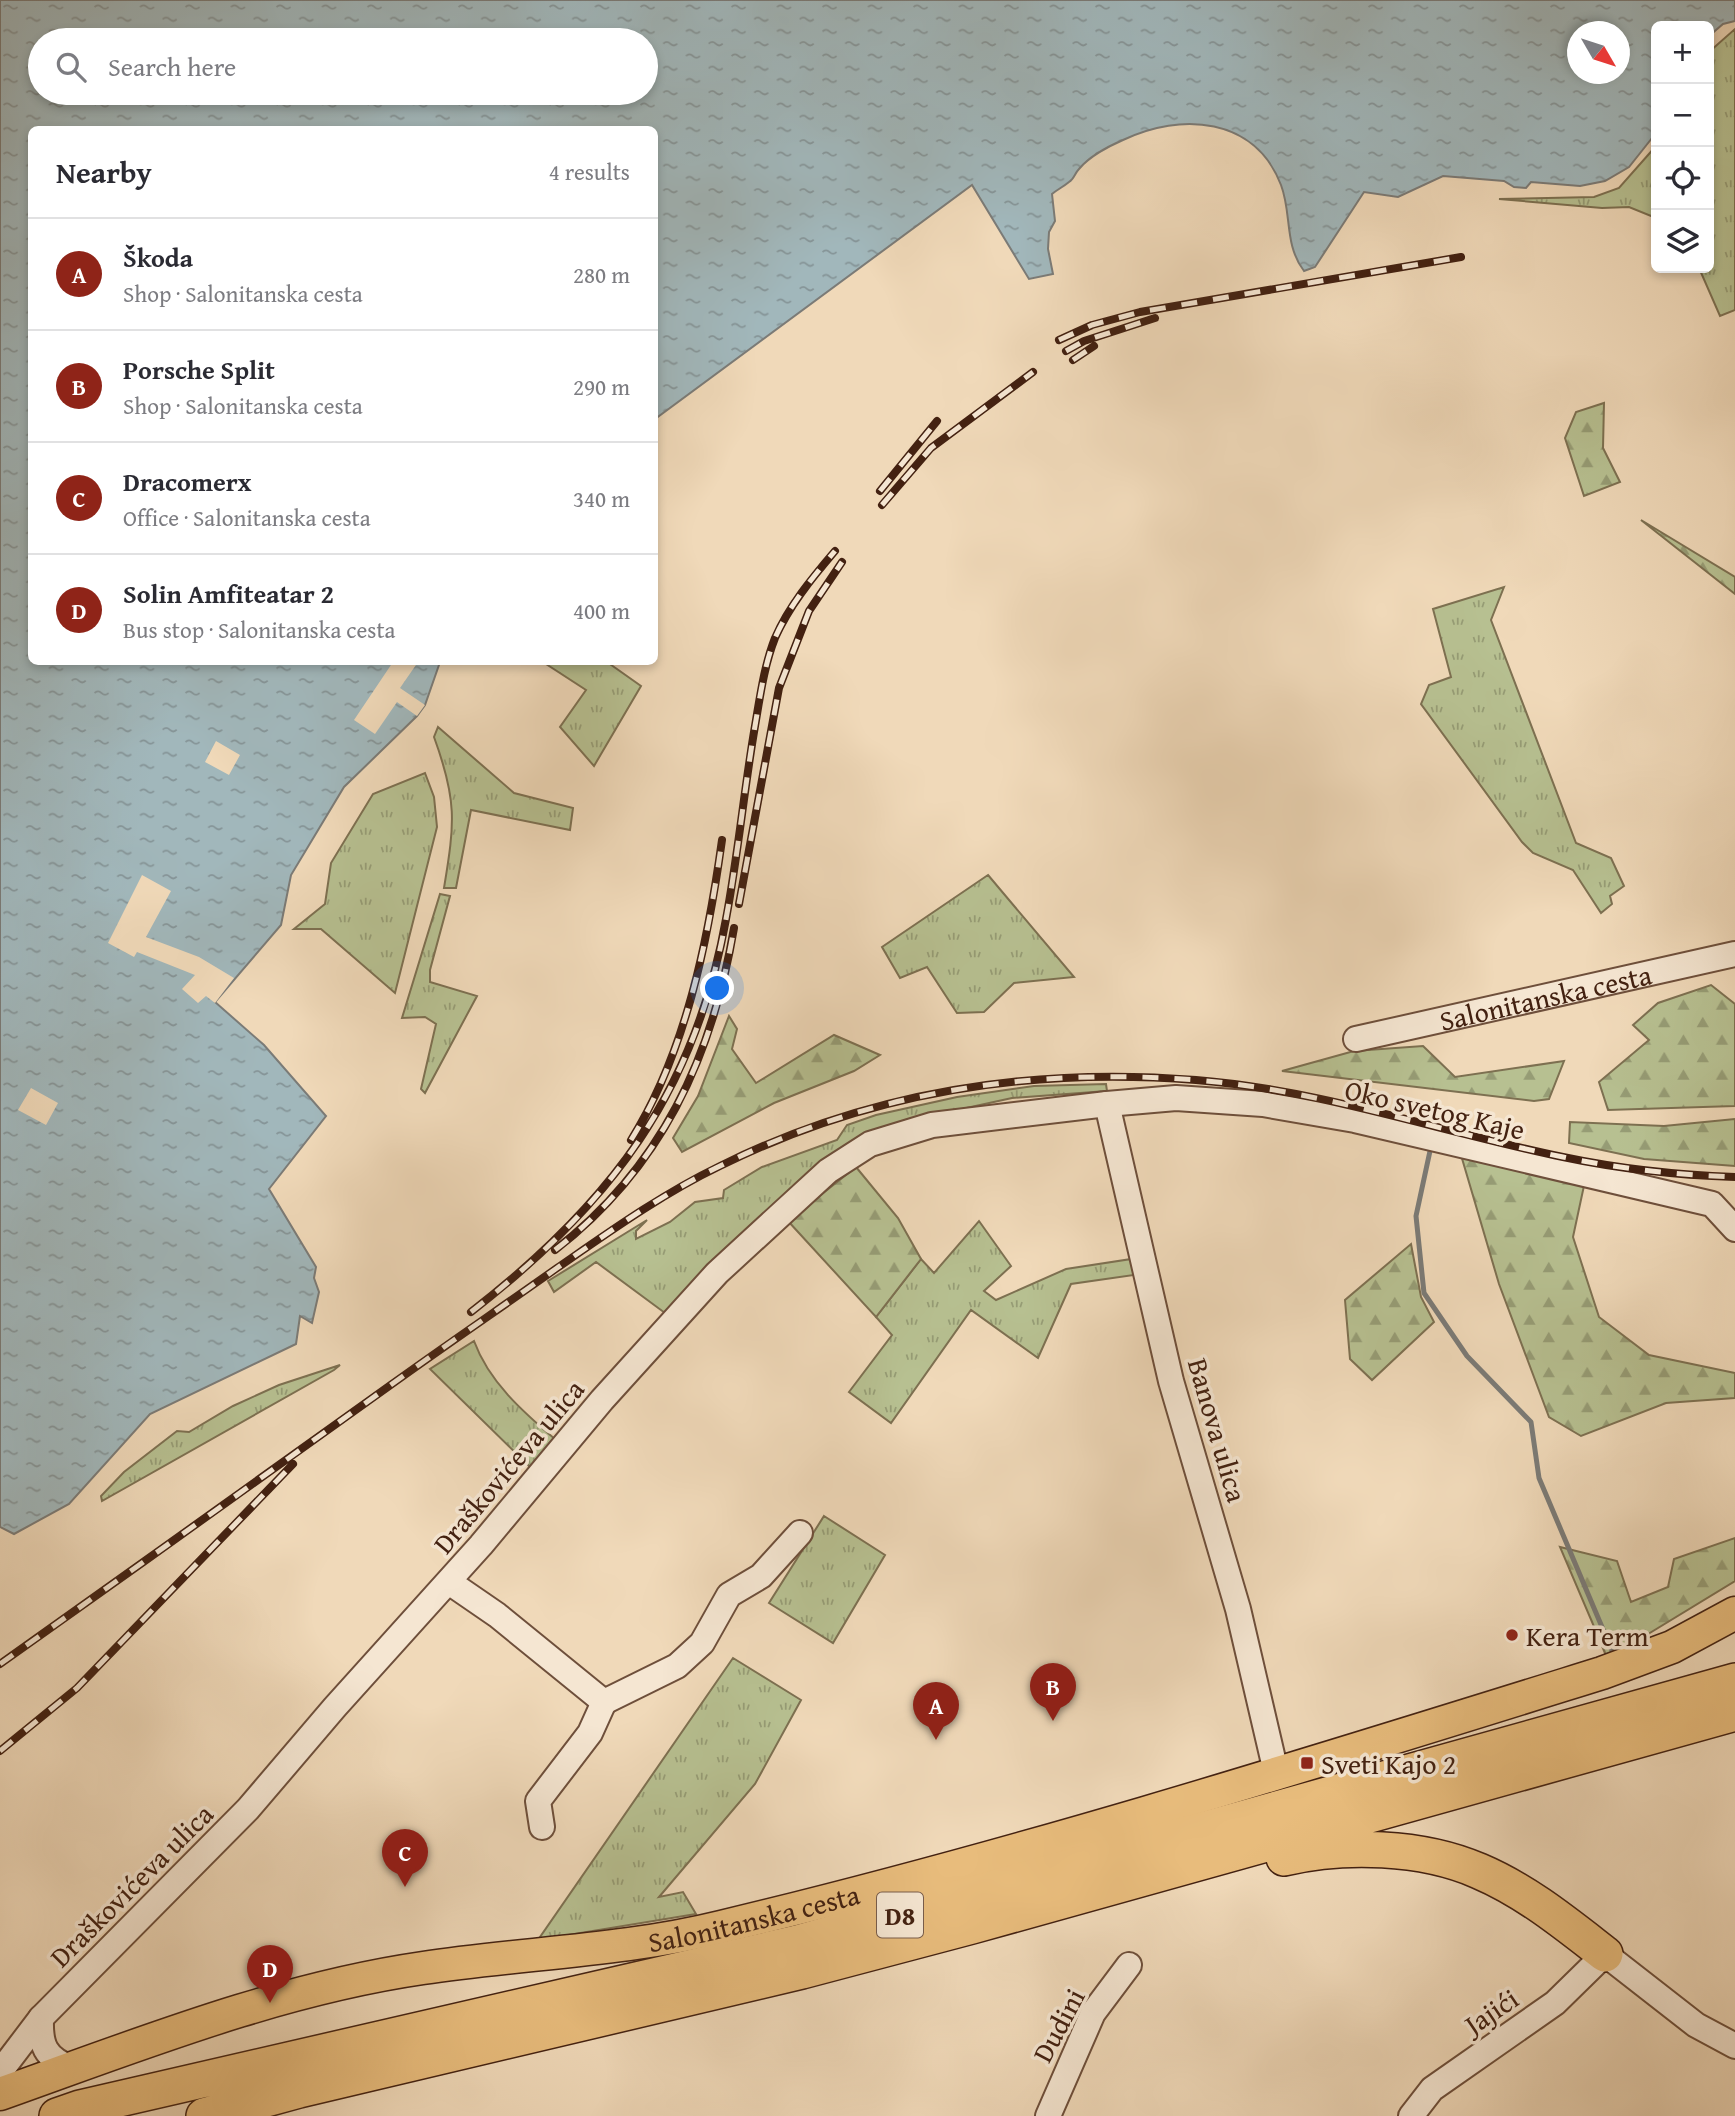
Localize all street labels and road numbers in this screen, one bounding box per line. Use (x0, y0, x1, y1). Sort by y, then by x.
street label: Salonitanska cesta (1435, 953, 1656, 1040)
street label: Oko svetog Kaje (1341, 1068, 1529, 1150)
street label: Banova ulica (1178, 1353, 1258, 1507)
street label: Draškovićeva ulica (423, 1369, 594, 1562)
street label: Draškovićeva ulica (40, 1793, 223, 1976)
street label: Salonitanska cesta (645, 1873, 865, 1962)
road number: D8 (877, 1892, 923, 1938)
street label: Jajići (1453, 1978, 1526, 2046)
street label: Dudini (1021, 1981, 1095, 2069)

